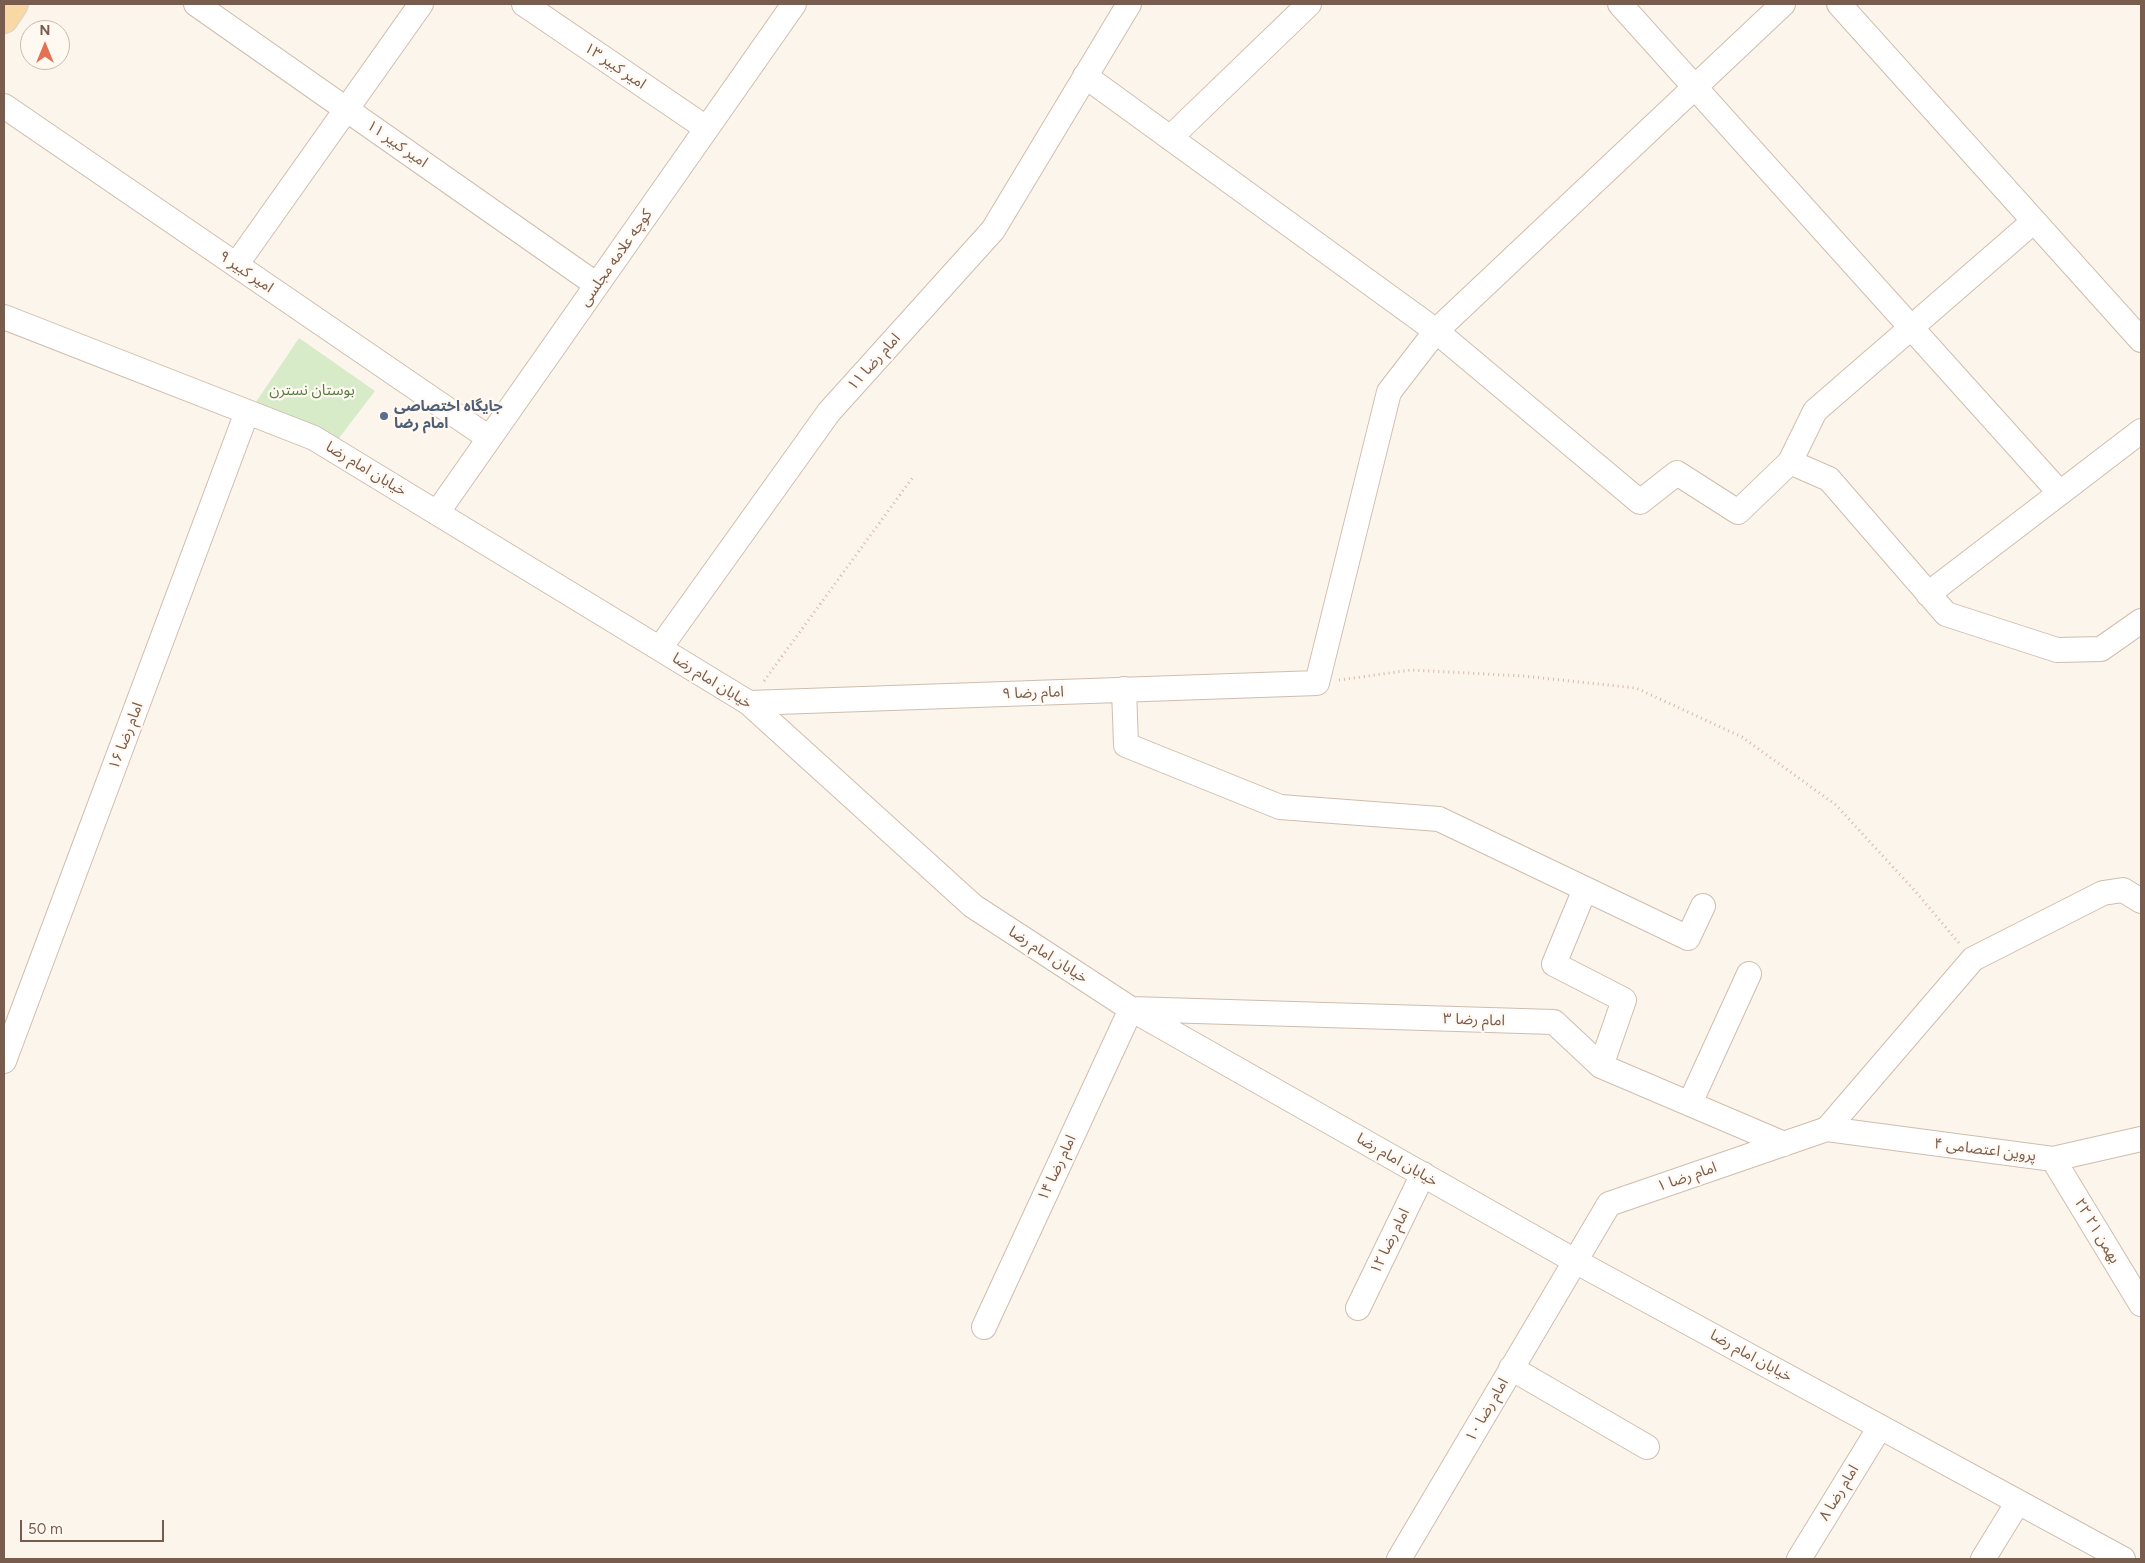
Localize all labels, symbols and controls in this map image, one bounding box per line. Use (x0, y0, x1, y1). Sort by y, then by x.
north arrow (20, 20, 70, 70)
text: N (40, 22, 50, 39)
street label: امیر کبیر ۱۳ (581, 39, 649, 93)
street label: امیر کبیر ۱۱ (363, 116, 431, 172)
street label: کوچه علامه مجلسی (576, 206, 656, 310)
street label: امیر کبیر ۹ (215, 247, 277, 297)
street label: امام رضا ۱۱ (844, 330, 904, 394)
park label: بوستان نسترن (269, 382, 355, 400)
place label: جایگاه اختصاصی امام رضا (394, 398, 503, 433)
marker: جایگاه اختصاصی امام رضا (378, 410, 390, 422)
street label: خیابان امام رضا (322, 438, 410, 500)
street label: خیابان امام رضا (669, 649, 755, 713)
street label: امام رضا ۹ (1002, 683, 1064, 703)
street label: امام رضا ۱۶ (105, 700, 147, 772)
street label: خیابان امام رضا (1005, 923, 1091, 987)
street label: امام رضا ۳ (1443, 1010, 1505, 1030)
street label: خیابان امام رضا (1353, 1129, 1441, 1191)
street label: امام رضا ۱۴ (1034, 1132, 1080, 1204)
street label: پروین اعتصامی ۴ (1933, 1135, 2037, 1165)
street label: امام رضا ۱ (1655, 1158, 1719, 1196)
street label: ۲۲ بهمن ۲۱ (2070, 1195, 2124, 1267)
street label: امام رضا ۱۲ (1366, 1205, 1414, 1277)
street label: خیابان امام رضا (1707, 1326, 1795, 1386)
street label: امام رضا ۱۰ (1462, 1375, 1512, 1445)
street label: امام رضا ۸ (1815, 1462, 1863, 1524)
scale bar (22, 1510, 166, 1542)
text: 50 m (28, 1520, 63, 1538)

